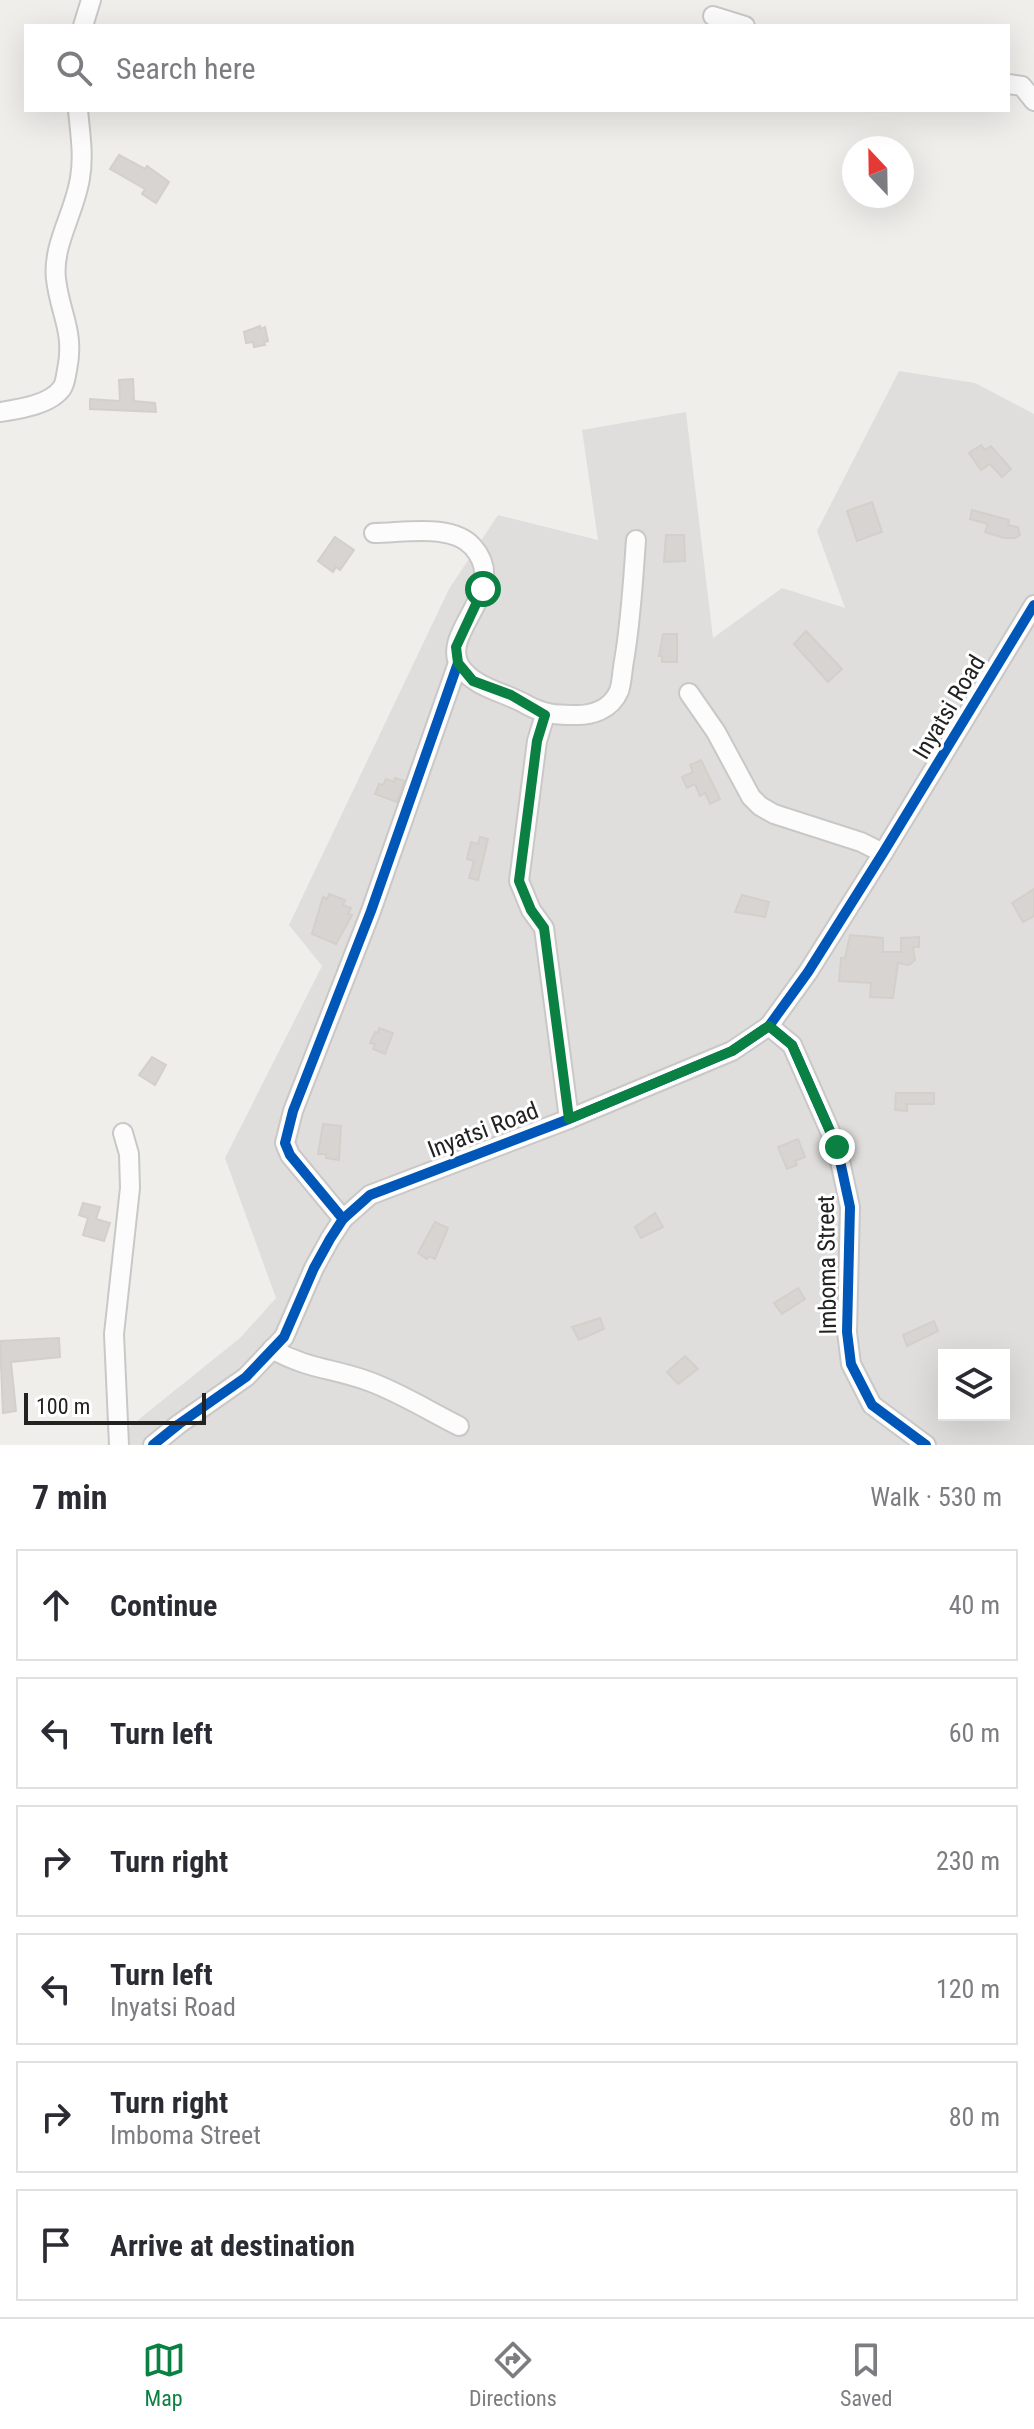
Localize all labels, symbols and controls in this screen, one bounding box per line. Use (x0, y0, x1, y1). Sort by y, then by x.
search box (24, 24, 1010, 112)
icon: search (52, 46, 96, 90)
text: Search here (116, 51, 256, 86)
north arrow (842, 136, 914, 208)
route start (465, 571, 501, 607)
street label: Inyatsi Road (907, 650, 991, 764)
street label: Inyatsi Road (424, 1096, 542, 1164)
route end (819, 1129, 855, 1165)
street label: Imboma Street (812, 1195, 842, 1335)
map controls (938, 1349, 1010, 1421)
button: layers (938, 1349, 1010, 1421)
scale bar (24, 1389, 206, 1425)
text: 100 m (36, 1394, 90, 1419)
text: 7 min (32, 1477, 108, 1517)
text: Walk · 530 m (870, 1482, 1002, 1512)
icon: ahead (34, 1583, 78, 1627)
text: Continue (110, 1588, 217, 1623)
text: 40 m (949, 1590, 1000, 1620)
icon: left (34, 1711, 78, 1755)
text: Turn left (110, 1716, 213, 1751)
text: 60 m (949, 1718, 1000, 1748)
icon: right (34, 1839, 78, 1883)
text: Turn right (110, 1844, 228, 1879)
text: 230 m (936, 1846, 1000, 1876)
text: Turn left (110, 1957, 213, 1992)
icon: left (34, 1967, 78, 2011)
text: 120 m (936, 1974, 1000, 2004)
text: Inyatsi Road (110, 1992, 236, 2022)
text: Turn right (110, 2085, 228, 2120)
icon: right (34, 2095, 78, 2139)
text: 80 m (949, 2102, 1000, 2132)
text: Imboma Street (110, 2120, 261, 2150)
icon: arrive (34, 2223, 78, 2267)
text: Arrive at destination (110, 2228, 355, 2263)
tab: Map (142, 2338, 186, 2411)
tab: Directions (469, 2338, 557, 2411)
tab: Saved (840, 2338, 892, 2411)

